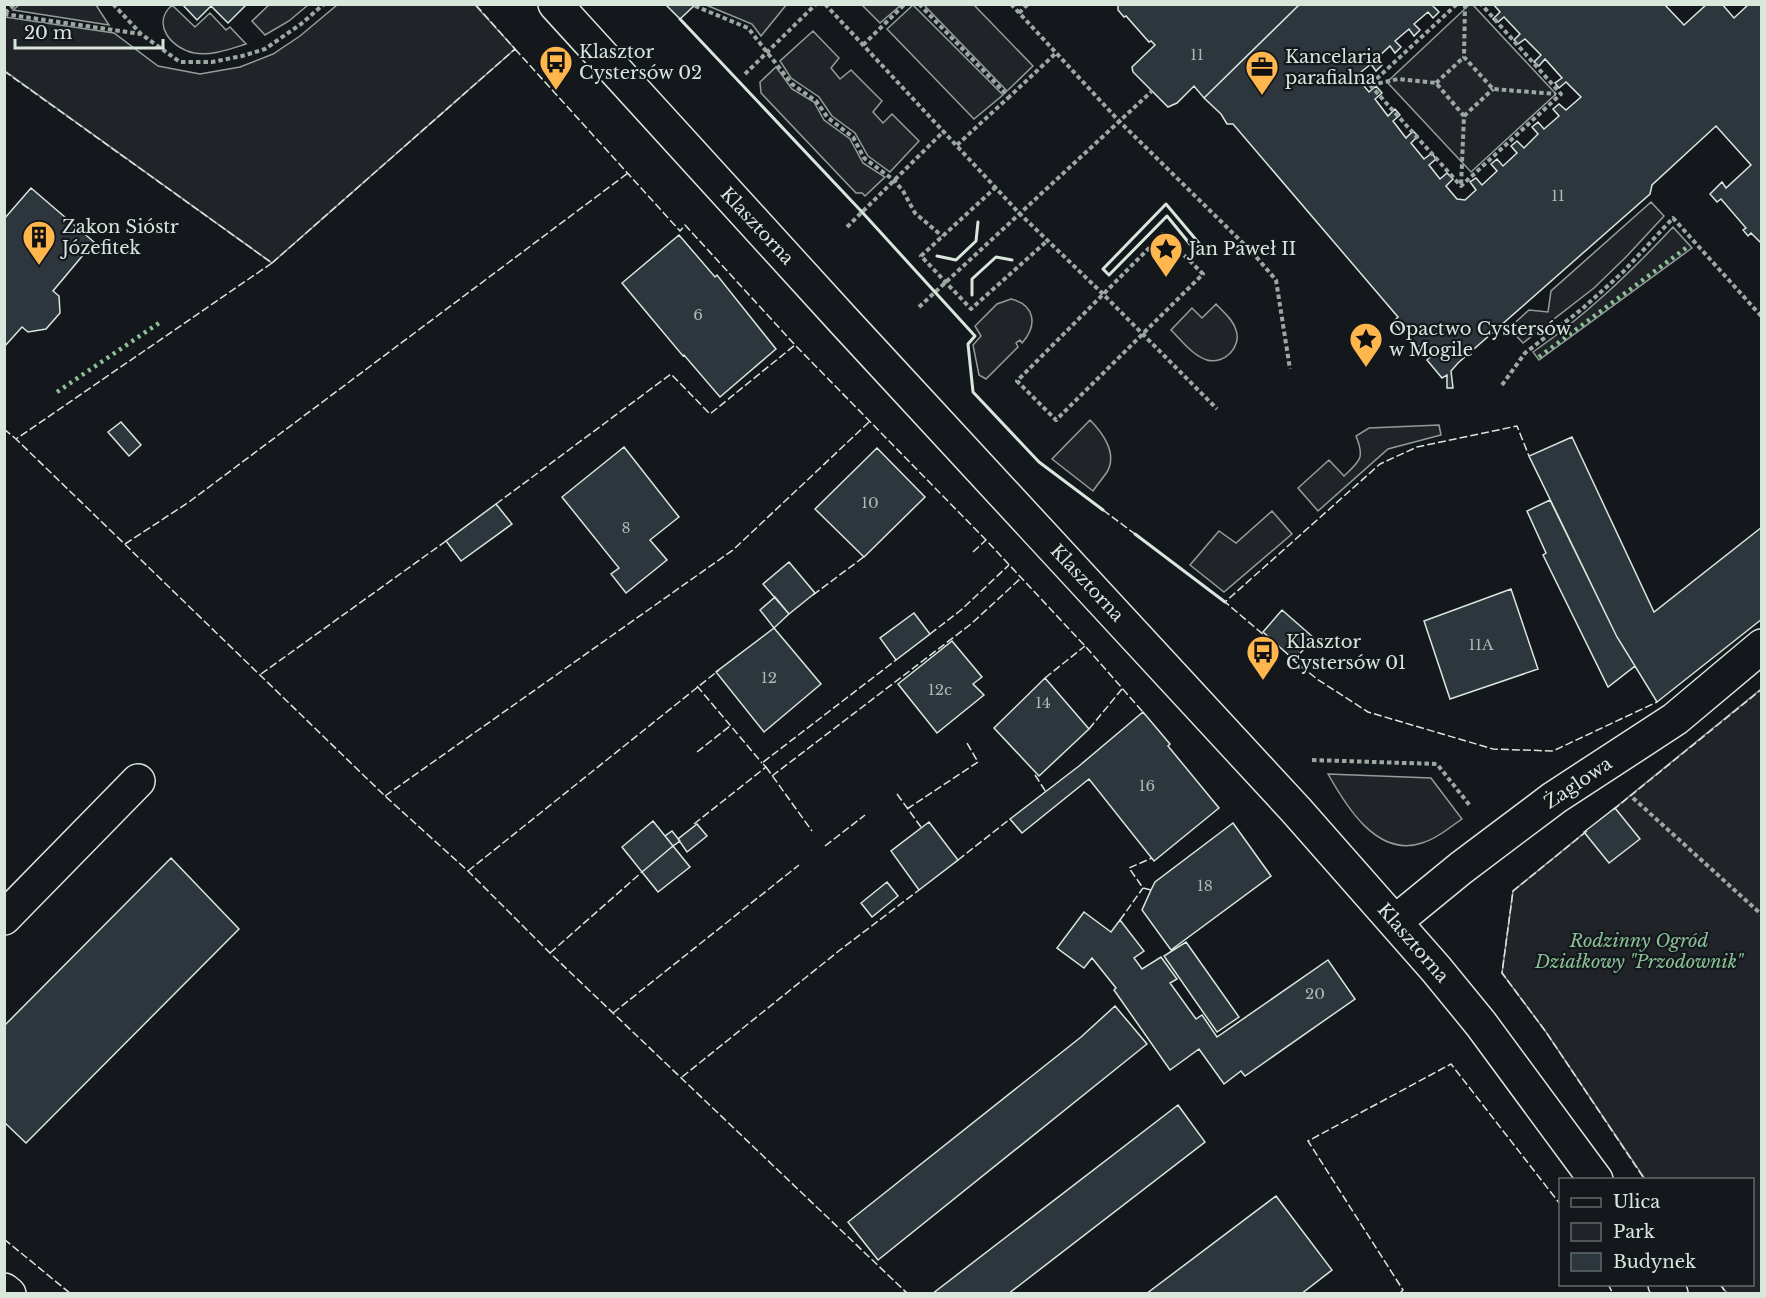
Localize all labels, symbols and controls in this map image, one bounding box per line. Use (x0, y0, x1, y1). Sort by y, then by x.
scale bar (15, 12, 164, 50)
text: 20 m (24, 22, 72, 44)
place label: Klasztor Cystersów 02 (579, 41, 702, 84)
bus stop icon: Klasztor Cystersów 02 (538, 44, 574, 91)
house number: 11 (1190, 45, 1204, 64)
place label: Kancelaria parafialna (1285, 46, 1382, 89)
office icon: Kancelaria parafialna (1244, 49, 1280, 96)
street label: Klasztorna (716, 183, 798, 269)
house number: 11 (1551, 186, 1565, 205)
place label: Zakon Sióstr Józefitek (60, 216, 179, 259)
building icon: Zakon Sióstr Józefitek (21, 219, 57, 266)
place icon: Jan Paweł II (1148, 231, 1184, 278)
place label: Jan Paweł II (1187, 238, 1296, 260)
house number: 6 (693, 305, 703, 324)
place label: Opactwo Cystersów w Mogile (1389, 318, 1572, 361)
place icon: Opactwo Cystersów w Mogile (1348, 321, 1384, 368)
house number: 10 (861, 493, 879, 512)
house number: 8 (621, 518, 631, 537)
street label: Klasztorna (1046, 540, 1128, 626)
place label: Klasztor Cystersów 01 (1286, 631, 1406, 674)
bus stop icon: Klasztor Cystersów 01 (1245, 634, 1281, 681)
house number: 11A (1469, 635, 1494, 654)
house number: 12 (761, 668, 777, 687)
house number: 12c (928, 680, 952, 699)
house number: 14 (1035, 693, 1051, 712)
street label: Żaglowa (1539, 752, 1616, 814)
house number: 16 (1139, 776, 1155, 795)
house number: 18 (1197, 876, 1213, 895)
street label: Klasztorna (1373, 899, 1453, 987)
park label: Rodzinny Ogród Działkowy "Przodownik" (1534, 930, 1744, 973)
house number: 20 (1305, 984, 1325, 1003)
legend (1559, 1178, 1754, 1286)
text: Ulica (1613, 1191, 1660, 1213)
text: Park (1613, 1221, 1655, 1243)
text: Budynek (1613, 1251, 1696, 1273)

